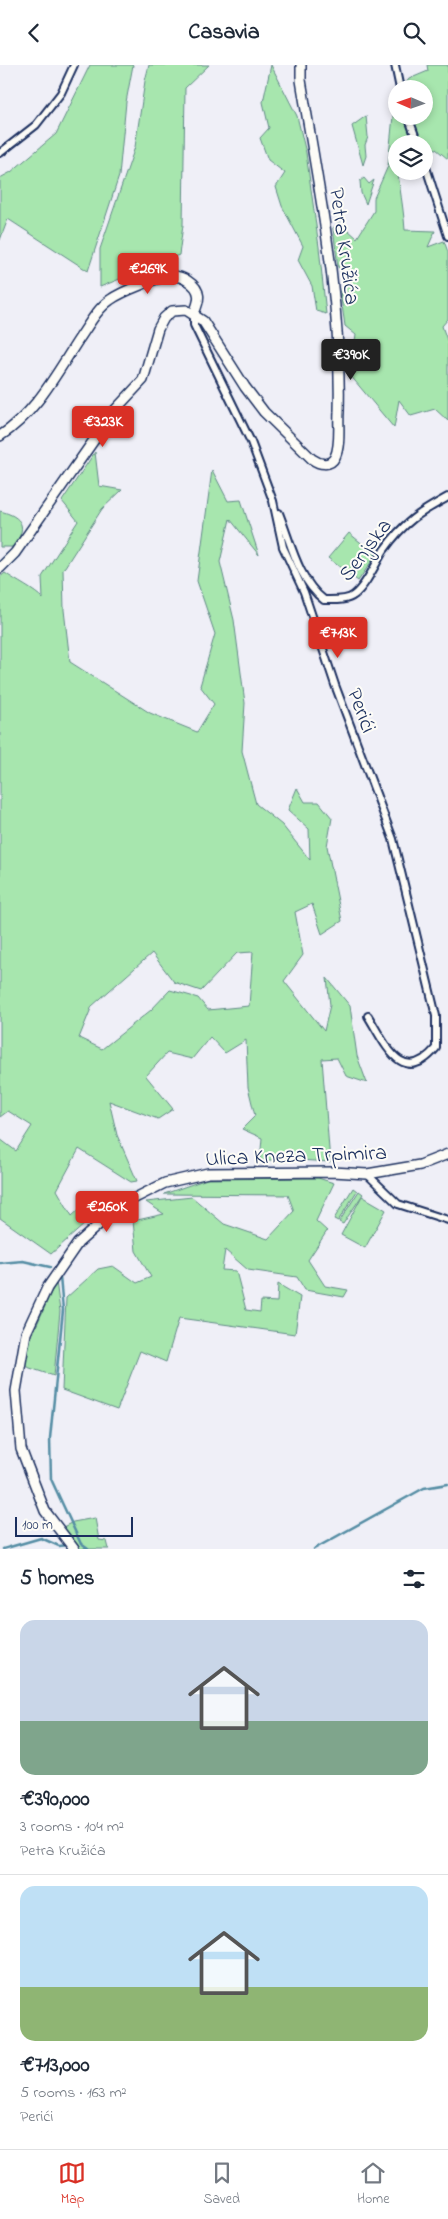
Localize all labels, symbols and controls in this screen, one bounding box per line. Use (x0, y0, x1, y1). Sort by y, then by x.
text: Casavia (188, 17, 260, 49)
icon: back (20, 19, 48, 47)
icon: search (400, 19, 428, 47)
north arrow (388, 80, 432, 125)
map controls (388, 80, 433, 180)
button: layers (388, 135, 433, 180)
street label: Petra Kružića (319, 186, 367, 307)
pin: €269K (113, 253, 183, 295)
text: €269K (129, 257, 167, 281)
pin: €390K (316, 339, 386, 381)
text: €390K (332, 343, 370, 367)
pin: €323K (68, 405, 138, 448)
text: €323K (83, 410, 123, 434)
street label: Senjska (332, 512, 401, 589)
pin: €713K (303, 617, 373, 659)
text: €713K (319, 621, 357, 645)
street label: Perići (337, 684, 383, 738)
street label: Ulica Kneza Trpimira (205, 1138, 387, 1176)
pin: €260K (72, 1191, 142, 1233)
text: €260K (87, 1195, 127, 1219)
scale bar (15, 1514, 132, 1537)
text: 100 m (22, 1515, 53, 1536)
text: 5 homes (20, 1564, 95, 1594)
icon: filters (400, 1565, 428, 1593)
icon: home (179, 1653, 269, 1743)
text: €390,000 (20, 1785, 90, 1815)
text: 3 rooms · 104 m² (20, 1815, 124, 1839)
text: Petra Kružića (20, 1839, 106, 1863)
icon: home (179, 1918, 269, 2008)
text: €713,000 (20, 2051, 89, 2081)
text: 5 rooms · 163 m² (20, 2081, 127, 2105)
text: Perići (20, 2105, 53, 2129)
tab: Map (58, 2159, 86, 2210)
tab: Saved (203, 2159, 240, 2210)
tab: Home (357, 2159, 390, 2210)

